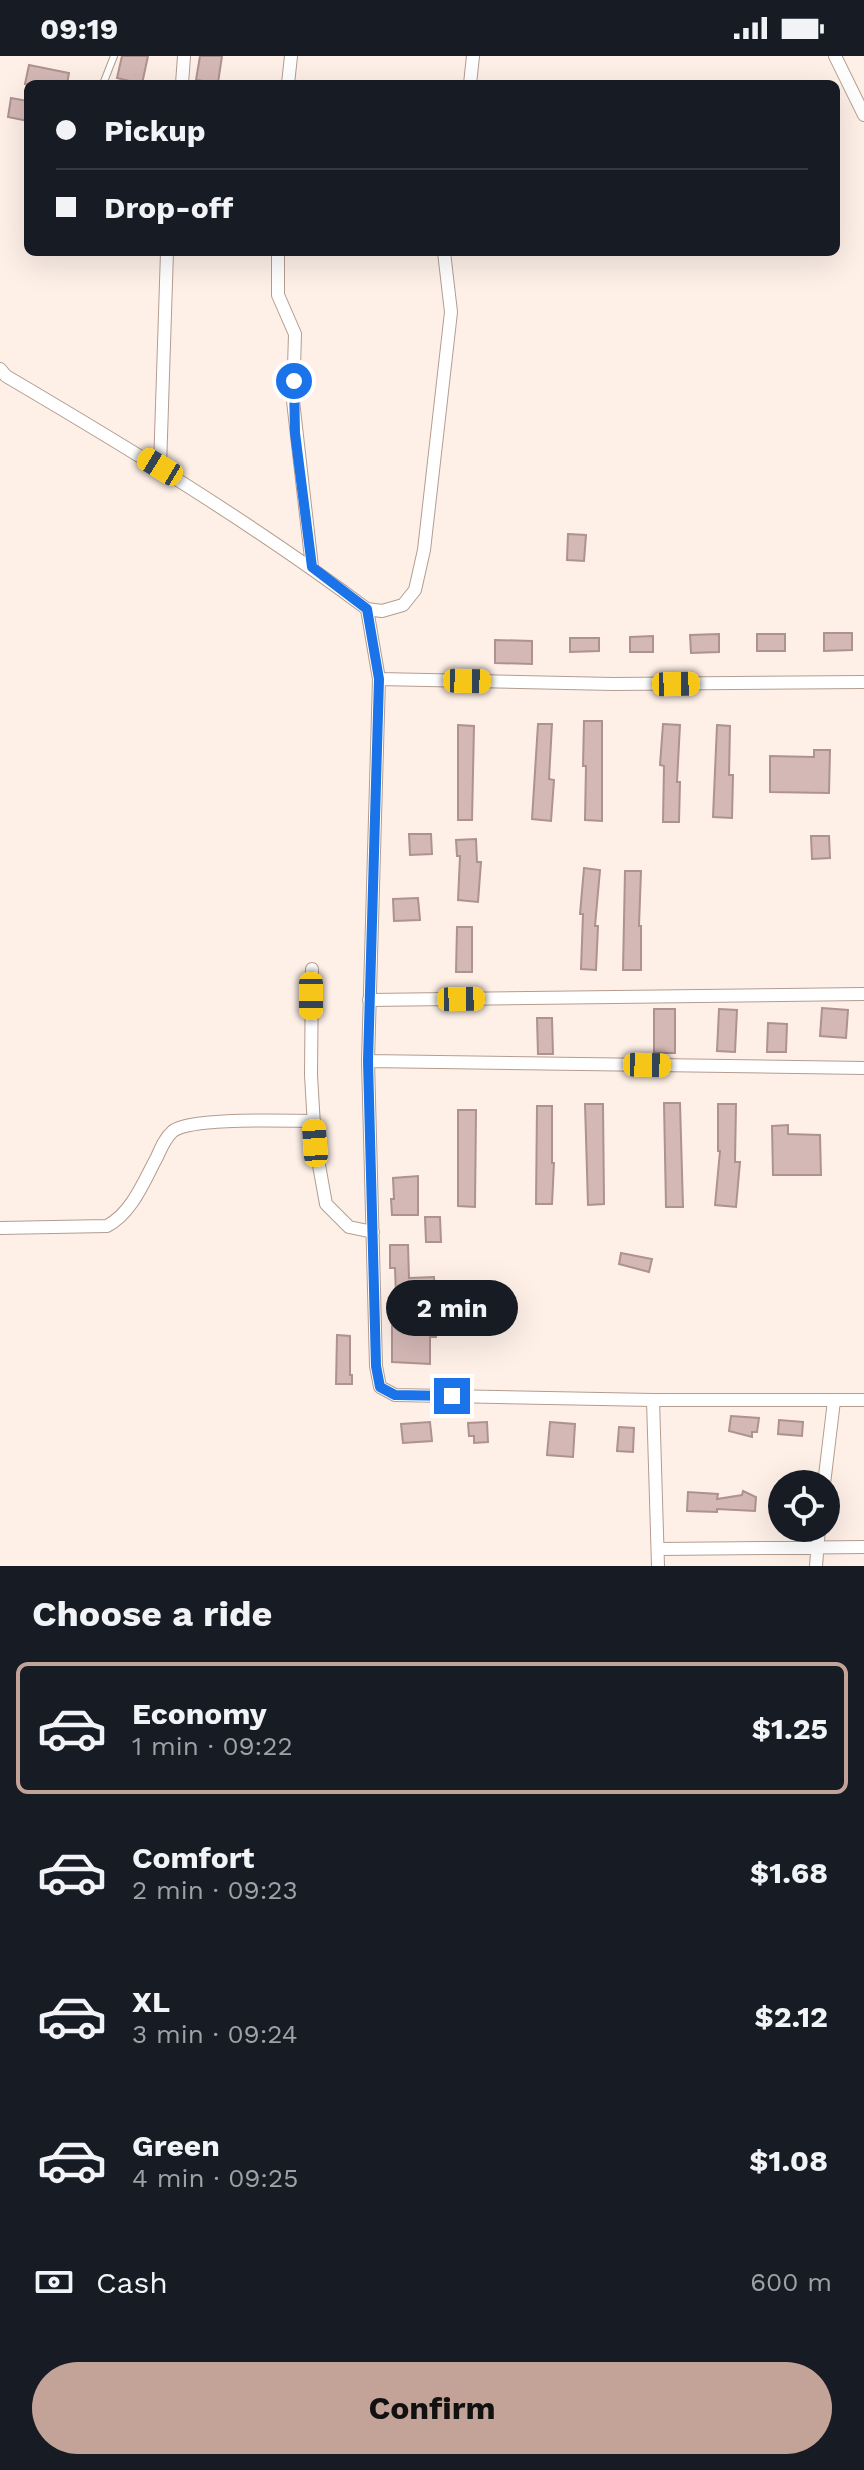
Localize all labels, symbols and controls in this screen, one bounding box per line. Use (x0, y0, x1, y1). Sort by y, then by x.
text: 09:19 (40, 11, 118, 46)
text: Pickup (104, 113, 206, 148)
text: Drop-off (104, 190, 233, 225)
route start (276, 363, 312, 399)
car (133, 444, 187, 490)
car (443, 669, 491, 693)
car (652, 672, 700, 696)
car (299, 972, 323, 1020)
car (437, 987, 485, 1011)
car (623, 1053, 671, 1077)
car (301, 1118, 329, 1168)
callout: 2 min (386, 1280, 518, 1336)
text: 2 min (416, 1293, 488, 1323)
route end (434, 1378, 470, 1414)
map controls (768, 1470, 840, 1542)
button: locate (768, 1470, 840, 1542)
text: Choose a ride (32, 1593, 272, 1635)
icon: car (36, 1692, 108, 1764)
text: Economy (132, 1696, 267, 1731)
text: $1.25 (752, 1711, 828, 1746)
text: 1 min · 09:22 (132, 1731, 293, 1761)
icon: car (36, 1836, 108, 1908)
text: Comfort (132, 1840, 254, 1875)
text: $1.68 (750, 1855, 828, 1890)
text: 2 min · 09:23 (132, 1875, 298, 1905)
icon: car (36, 1980, 108, 2052)
text: XL (132, 1984, 170, 2019)
text: $2.12 (754, 1999, 828, 2034)
text: 3 min · 09:24 (132, 2019, 298, 2049)
icon: car (36, 2124, 108, 2196)
text: Green (132, 2128, 220, 2163)
text: $1.08 (749, 2143, 828, 2178)
text: 4 min · 09:25 (132, 2163, 298, 2193)
icon: cash (32, 2260, 76, 2304)
text: Cash (96, 2265, 168, 2300)
text: 600 m (750, 2267, 832, 2297)
button: Confirm (32, 2362, 832, 2454)

